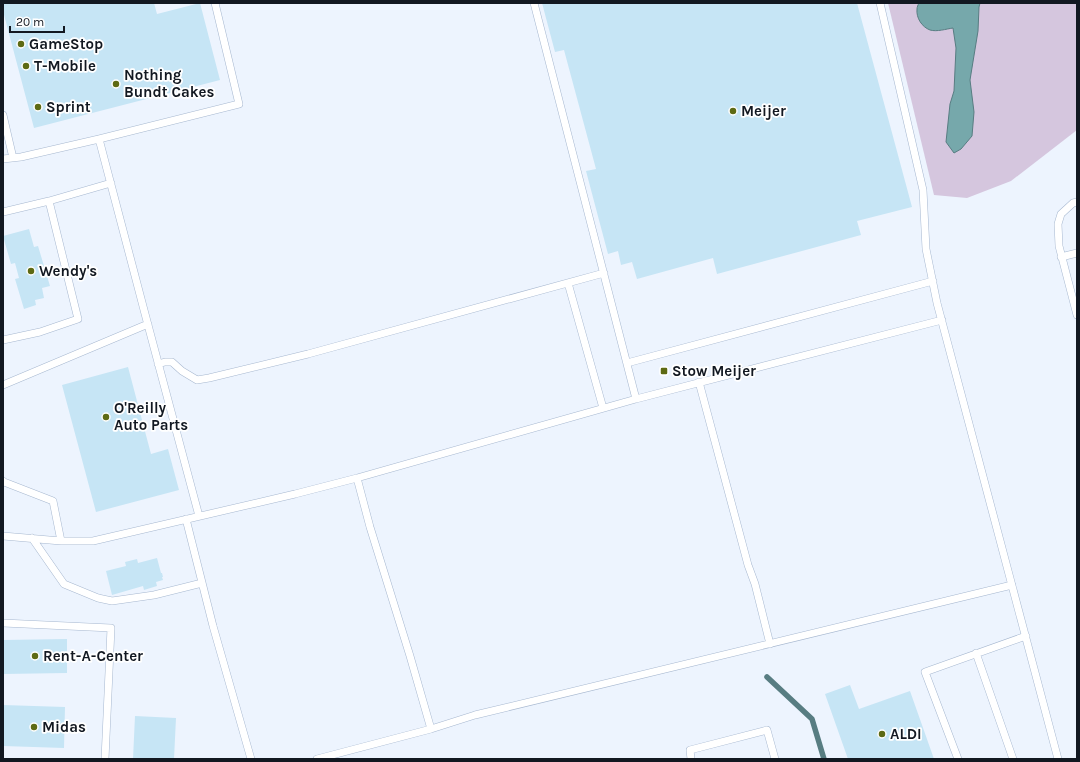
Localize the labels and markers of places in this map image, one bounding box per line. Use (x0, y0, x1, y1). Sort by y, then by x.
place label: GameStop (29, 35, 103, 53)
marker: GameStop (16, 39, 26, 49)
place label: T-Mobile (34, 57, 96, 75)
marker: T-Mobile (21, 61, 31, 71)
place label: Nothing Bundt Cakes (124, 66, 214, 101)
marker: Nothing Bundt Cakes (111, 79, 121, 89)
place label: Sprint (46, 98, 91, 116)
marker: Sprint (33, 102, 43, 112)
place label: Meijer (741, 102, 786, 120)
marker: Meijer (728, 106, 738, 116)
place label: Wendy's (39, 262, 97, 280)
marker: Wendy's (26, 266, 36, 276)
place label: Stow Meijer (672, 362, 756, 380)
marker: Stow Meijer (659, 366, 669, 376)
place label: O'Reilly Auto Parts (114, 399, 188, 434)
marker: O'Reilly Auto Parts (101, 412, 111, 422)
place label: Rent-A-Center (43, 647, 143, 665)
marker: Rent-A-Center (30, 651, 40, 661)
place label: Midas (42, 718, 86, 736)
marker: Midas (29, 722, 39, 732)
place label: ALDI (890, 725, 922, 743)
marker: ALDI (877, 729, 887, 739)

